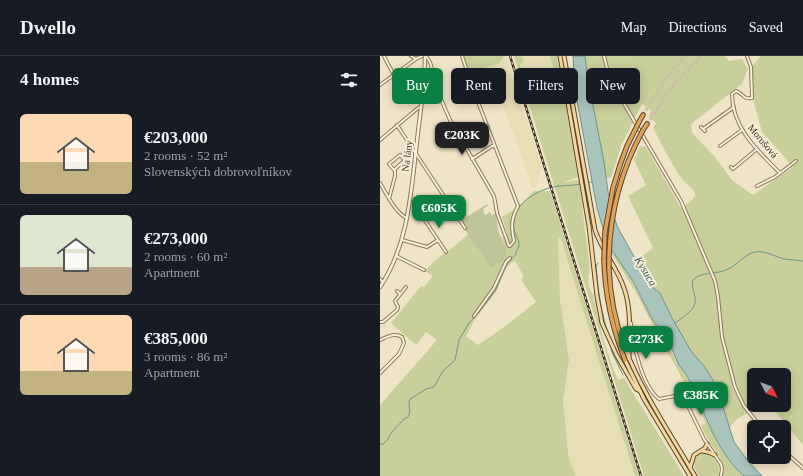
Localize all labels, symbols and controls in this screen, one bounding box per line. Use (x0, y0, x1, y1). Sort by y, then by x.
text: Dwello (20, 17, 76, 38)
text: Map (621, 20, 646, 35)
text: Directions (668, 20, 727, 35)
text: Saved (749, 20, 783, 35)
chip: Buy (392, 68, 443, 104)
chip: Rent (451, 68, 506, 104)
chip: Filters (514, 68, 578, 104)
chip: New (586, 68, 640, 104)
icon: filters (338, 69, 360, 91)
text: 4 homes (20, 70, 79, 89)
pin: €203K (434, 122, 490, 156)
street label: Morušová (746, 122, 781, 160)
text: €203K (444, 127, 480, 142)
text: €203,000 (144, 128, 208, 147)
icon: home (52, 130, 100, 178)
street label: Na lány (400, 140, 414, 172)
text: 2 rooms · 52 m² (144, 148, 227, 163)
text: Slovenských dobrovoľníkov (144, 164, 292, 179)
pin: €605K (411, 195, 467, 229)
text: €605K (421, 200, 457, 215)
text: €273,000 (144, 229, 208, 248)
icon: home (52, 231, 100, 279)
text: 2 rooms · 60 m² (144, 249, 227, 264)
water label: Kysuca (632, 253, 660, 288)
text: Apartment (144, 265, 200, 280)
pin: €273K (618, 326, 674, 360)
text: €385,000 (144, 329, 208, 348)
icon: home (52, 331, 100, 379)
text: €273K (628, 331, 664, 346)
text: 3 rooms · 86 m² (144, 349, 227, 364)
text: Apartment (144, 365, 200, 380)
north arrow (747, 368, 791, 412)
map controls (747, 368, 791, 464)
pin: €385K (673, 382, 729, 416)
text: €385K (683, 387, 719, 402)
button: locate (747, 420, 791, 464)

